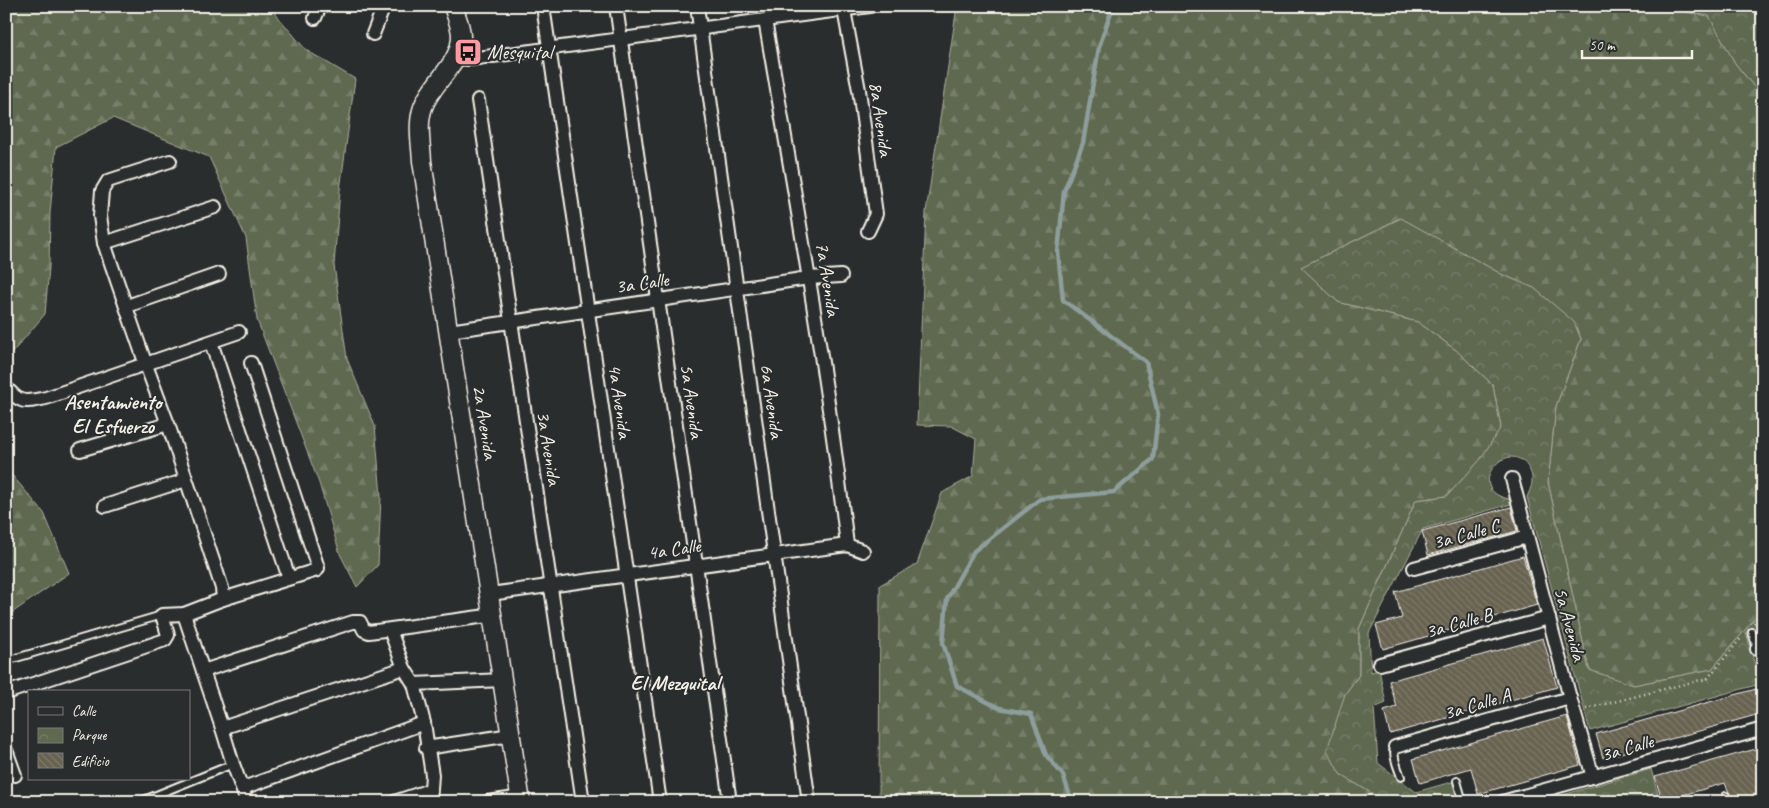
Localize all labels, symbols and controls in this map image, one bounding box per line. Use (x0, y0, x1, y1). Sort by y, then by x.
scale bar (1582, 28, 1692, 60)
text: 50 m (1589, 36, 1616, 55)
bus stop icon: Mesquital (453, 37, 483, 67)
place label: Mesquital (487, 40, 556, 65)
street label: 8a Avenida (863, 80, 899, 159)
street label: 7a Avenida (810, 240, 846, 319)
street label: 3a Calle (614, 267, 672, 299)
street label: 4a Avenida (602, 362, 638, 441)
street label: 5a Avenida (674, 362, 710, 441)
street label: 6a Avenida (754, 362, 790, 441)
street label: 2a Avenida (467, 383, 503, 462)
district label: Asentamiento El Esfuerzo (64, 389, 164, 439)
street label: 3a Avenida (531, 409, 567, 488)
street label: 3a Calle C (1430, 513, 1504, 555)
street label: 4a Calle (646, 533, 704, 565)
street label: 5a Avenida (1548, 585, 1592, 665)
street label: 3a Calle B (1423, 602, 1497, 644)
district label: El Mezquital (631, 670, 724, 696)
street label: 3a Calle A (1441, 682, 1514, 725)
legend (28, 690, 190, 780)
text: Calle (72, 702, 97, 721)
text: Parque (72, 726, 108, 745)
street label: 3a Calle (1598, 728, 1657, 767)
text: Edificio (72, 752, 110, 771)

